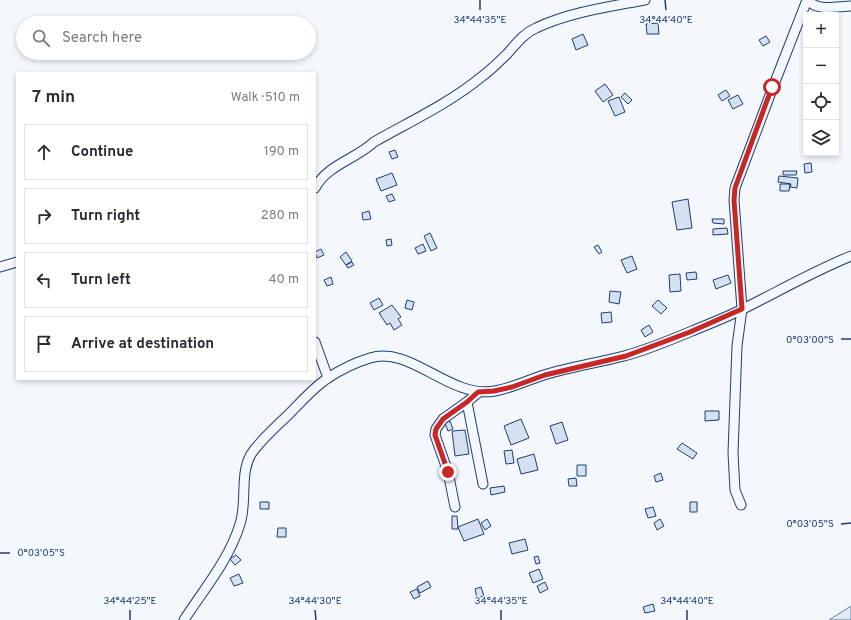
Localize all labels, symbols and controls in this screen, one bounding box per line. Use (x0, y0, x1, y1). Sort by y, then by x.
map controls (803, 12, 839, 156)
button: + (803, 12, 839, 48)
text: 34°44'35"E (453, 14, 507, 27)
text: 34°44'40"E (639, 14, 693, 27)
search box (16, 16, 316, 60)
icon: search (30, 27, 52, 49)
text: Search here (62, 29, 142, 48)
button: − (803, 48, 839, 84)
route start (763, 78, 781, 96)
button: locate (803, 84, 839, 120)
text: 7 min (32, 87, 75, 109)
text: Walk · 510 m (231, 90, 300, 106)
button: layers (803, 120, 839, 156)
icon: ahead (33, 141, 55, 163)
text: Continue (71, 143, 133, 162)
text: 190 m (264, 144, 299, 160)
icon: right (33, 205, 55, 227)
text: Turn right (71, 207, 140, 226)
text: 280 m (261, 208, 299, 224)
icon: left (33, 269, 55, 291)
text: Turn left (71, 271, 131, 290)
text: 40 m (269, 272, 299, 288)
icon: arrive (33, 333, 55, 355)
text: 0°03'00"S (786, 334, 834, 347)
text: Arrive at destination (71, 335, 214, 354)
route end (439, 463, 457, 481)
text: 0°03'05"S (786, 518, 834, 531)
text: 0°03'05"S (17, 547, 65, 560)
text: 34°44'25"E (103, 595, 157, 608)
text: 34°44'30"E (288, 595, 342, 608)
text: 34°44'35"E (474, 595, 528, 608)
text: 34°44'40"E (660, 595, 714, 608)

